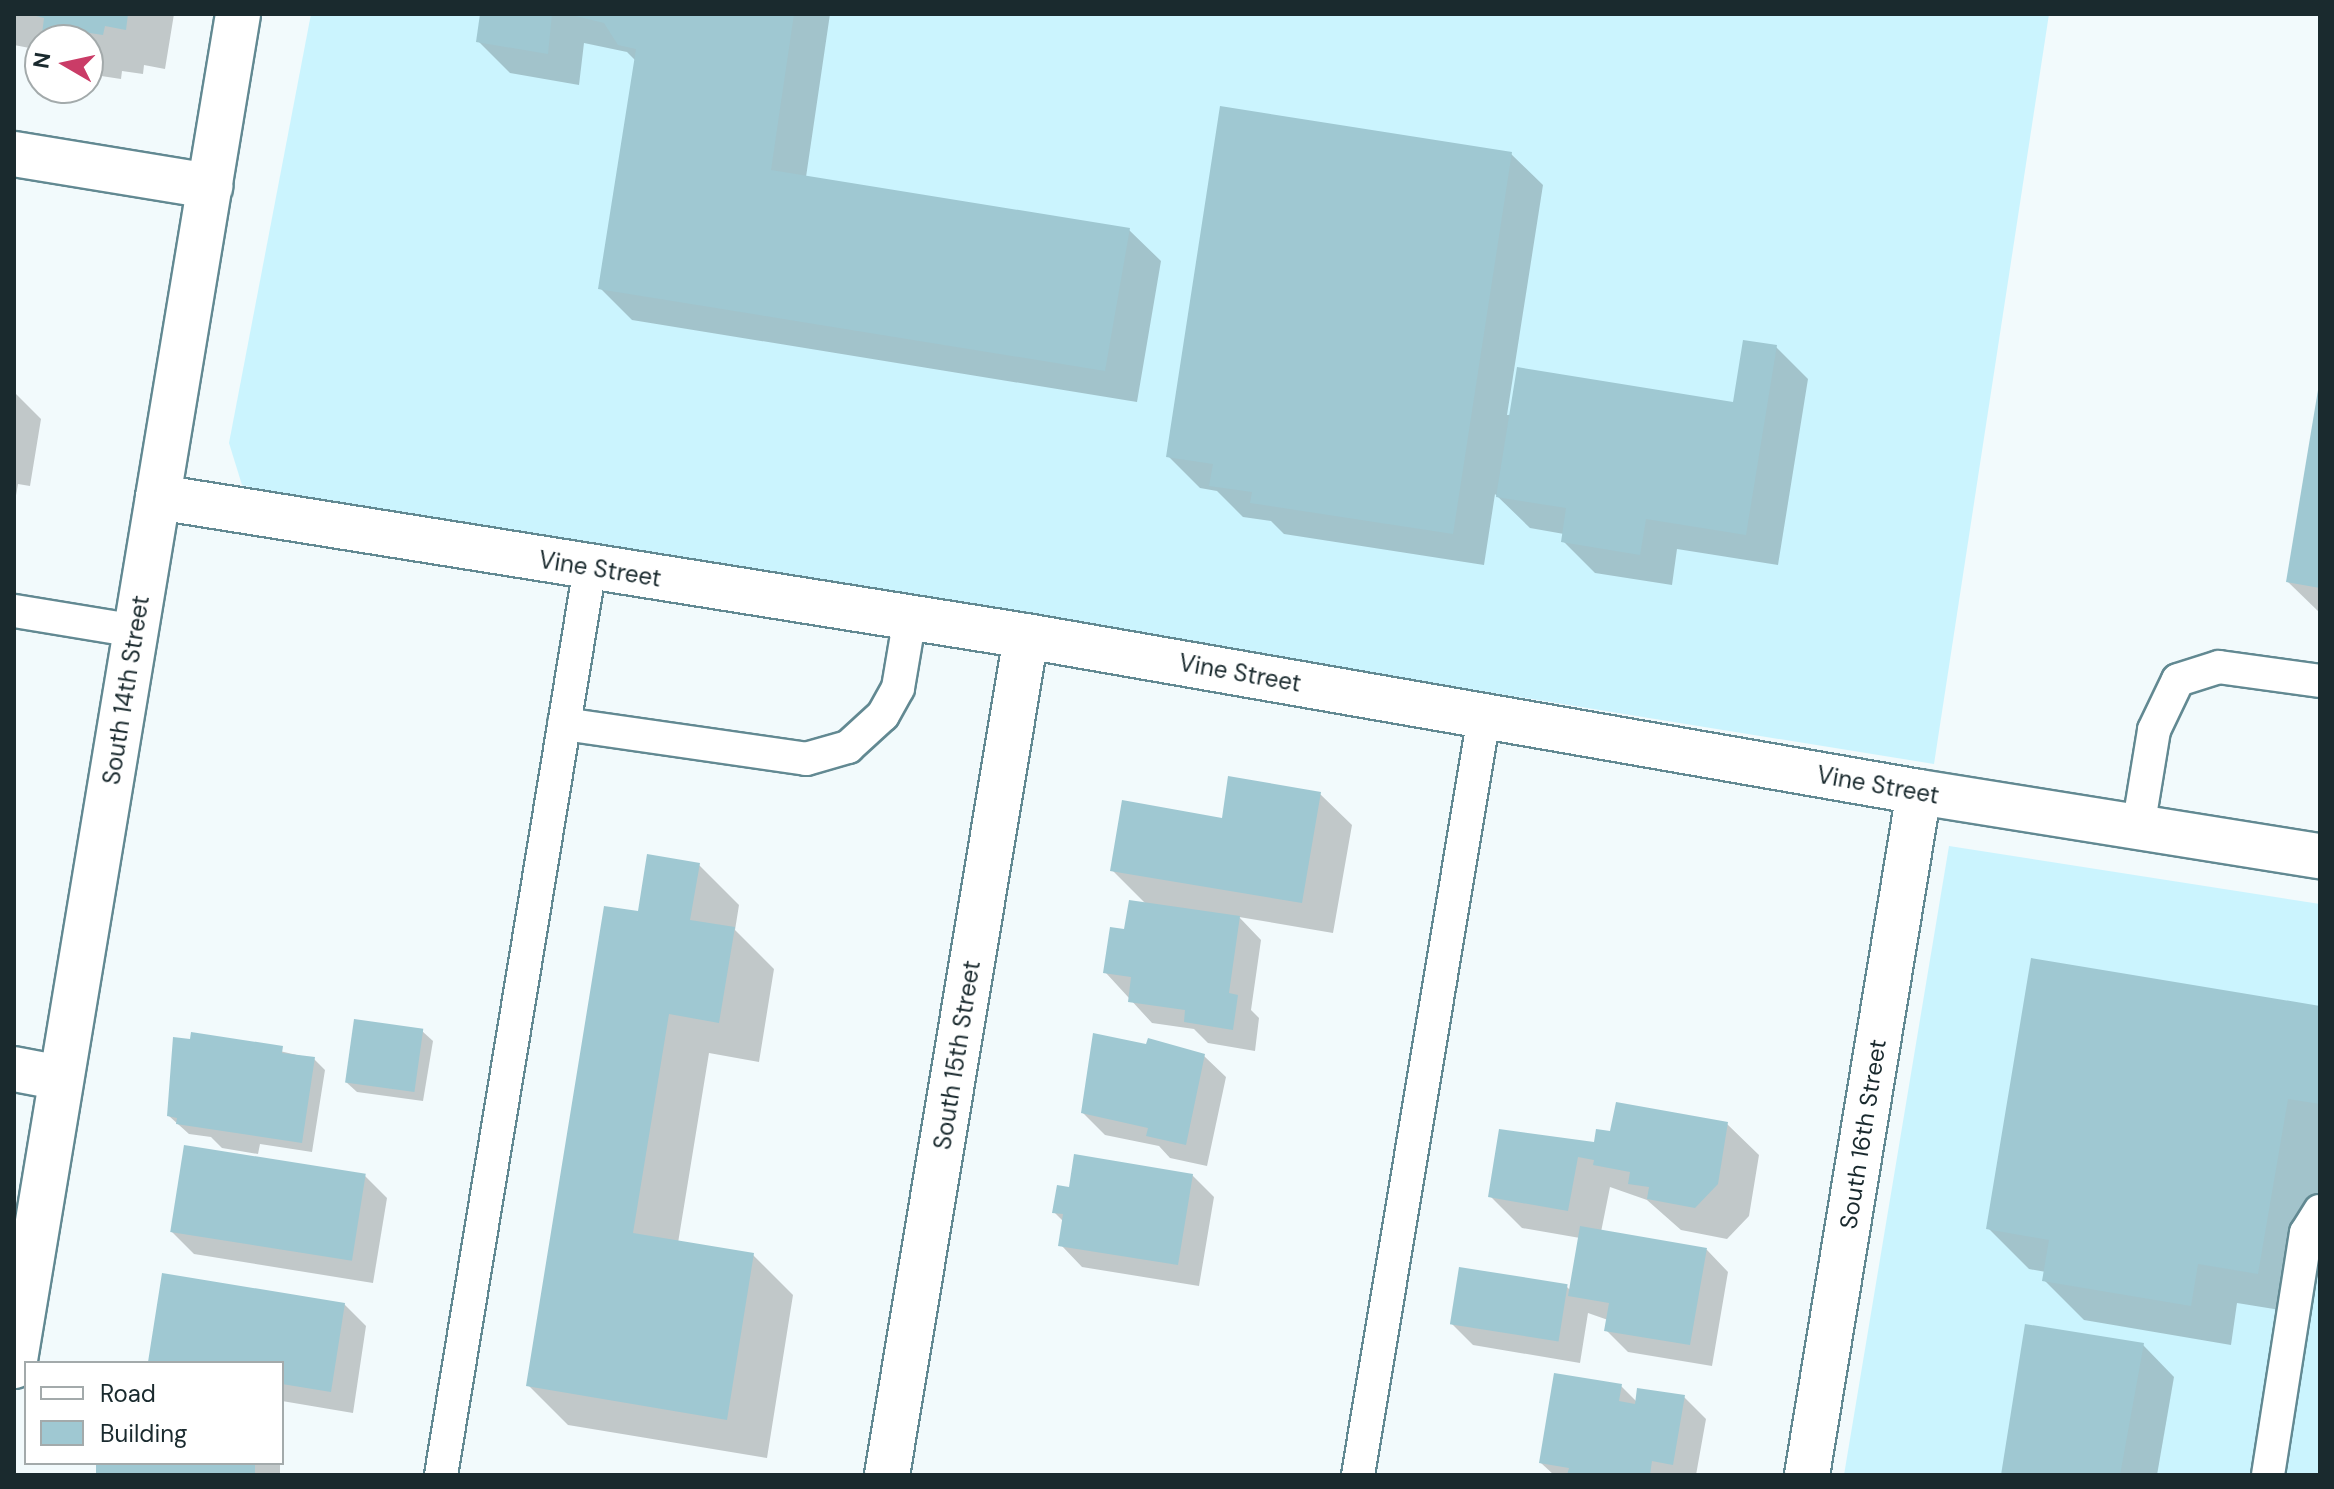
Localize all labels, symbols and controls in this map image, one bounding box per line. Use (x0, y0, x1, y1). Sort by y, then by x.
north arrow (24, 24, 104, 104)
text: N (26, 50, 57, 71)
street label: Vine Street (537, 545, 663, 593)
street label: South 14th Street (97, 593, 155, 787)
street label: Vine Street (1177, 648, 1303, 698)
street label: Vine Street (1815, 760, 1941, 810)
street label: South 15th Street (928, 958, 986, 1152)
street label: South 16th Street (1834, 1037, 1892, 1231)
legend (24, 1361, 284, 1465)
text: Road (100, 1378, 156, 1409)
text: Building (100, 1418, 187, 1449)

